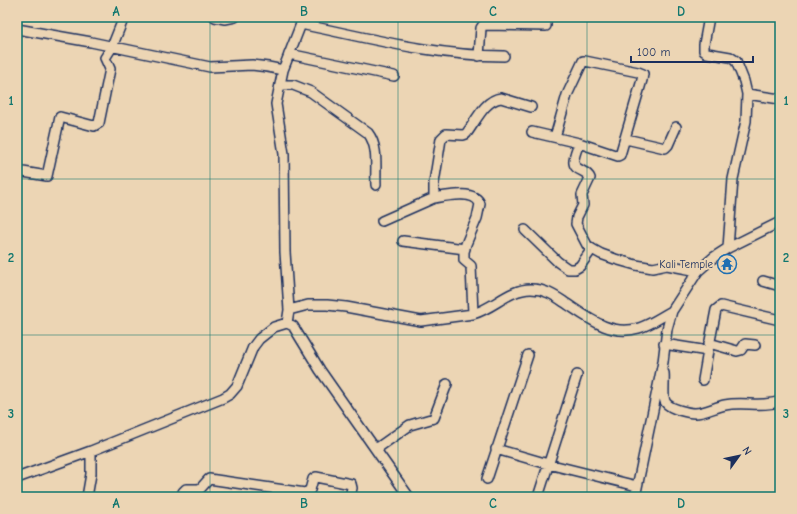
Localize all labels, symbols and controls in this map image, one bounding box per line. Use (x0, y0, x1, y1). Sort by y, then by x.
text: A (112, 4, 120, 19)
text: B (300, 4, 308, 19)
text: C (489, 4, 497, 19)
text: D (677, 4, 685, 19)
scale bar (631, 38, 753, 64)
text: 100 m (637, 45, 670, 59)
text: 1 (8, 93, 14, 108)
text: 1 (783, 93, 789, 108)
text: 2 (8, 250, 14, 265)
text: 2 (783, 250, 789, 265)
temple icon: Kali Temple (716, 253, 738, 275)
place label: Kali Temple (659, 258, 713, 271)
text: 3 (8, 406, 14, 421)
text: 3 (783, 406, 789, 421)
north arrow (719, 436, 759, 476)
text: N (740, 444, 754, 457)
text: A (112, 496, 120, 511)
text: B (300, 496, 308, 511)
text: C (489, 496, 497, 511)
text: D (677, 496, 685, 511)

